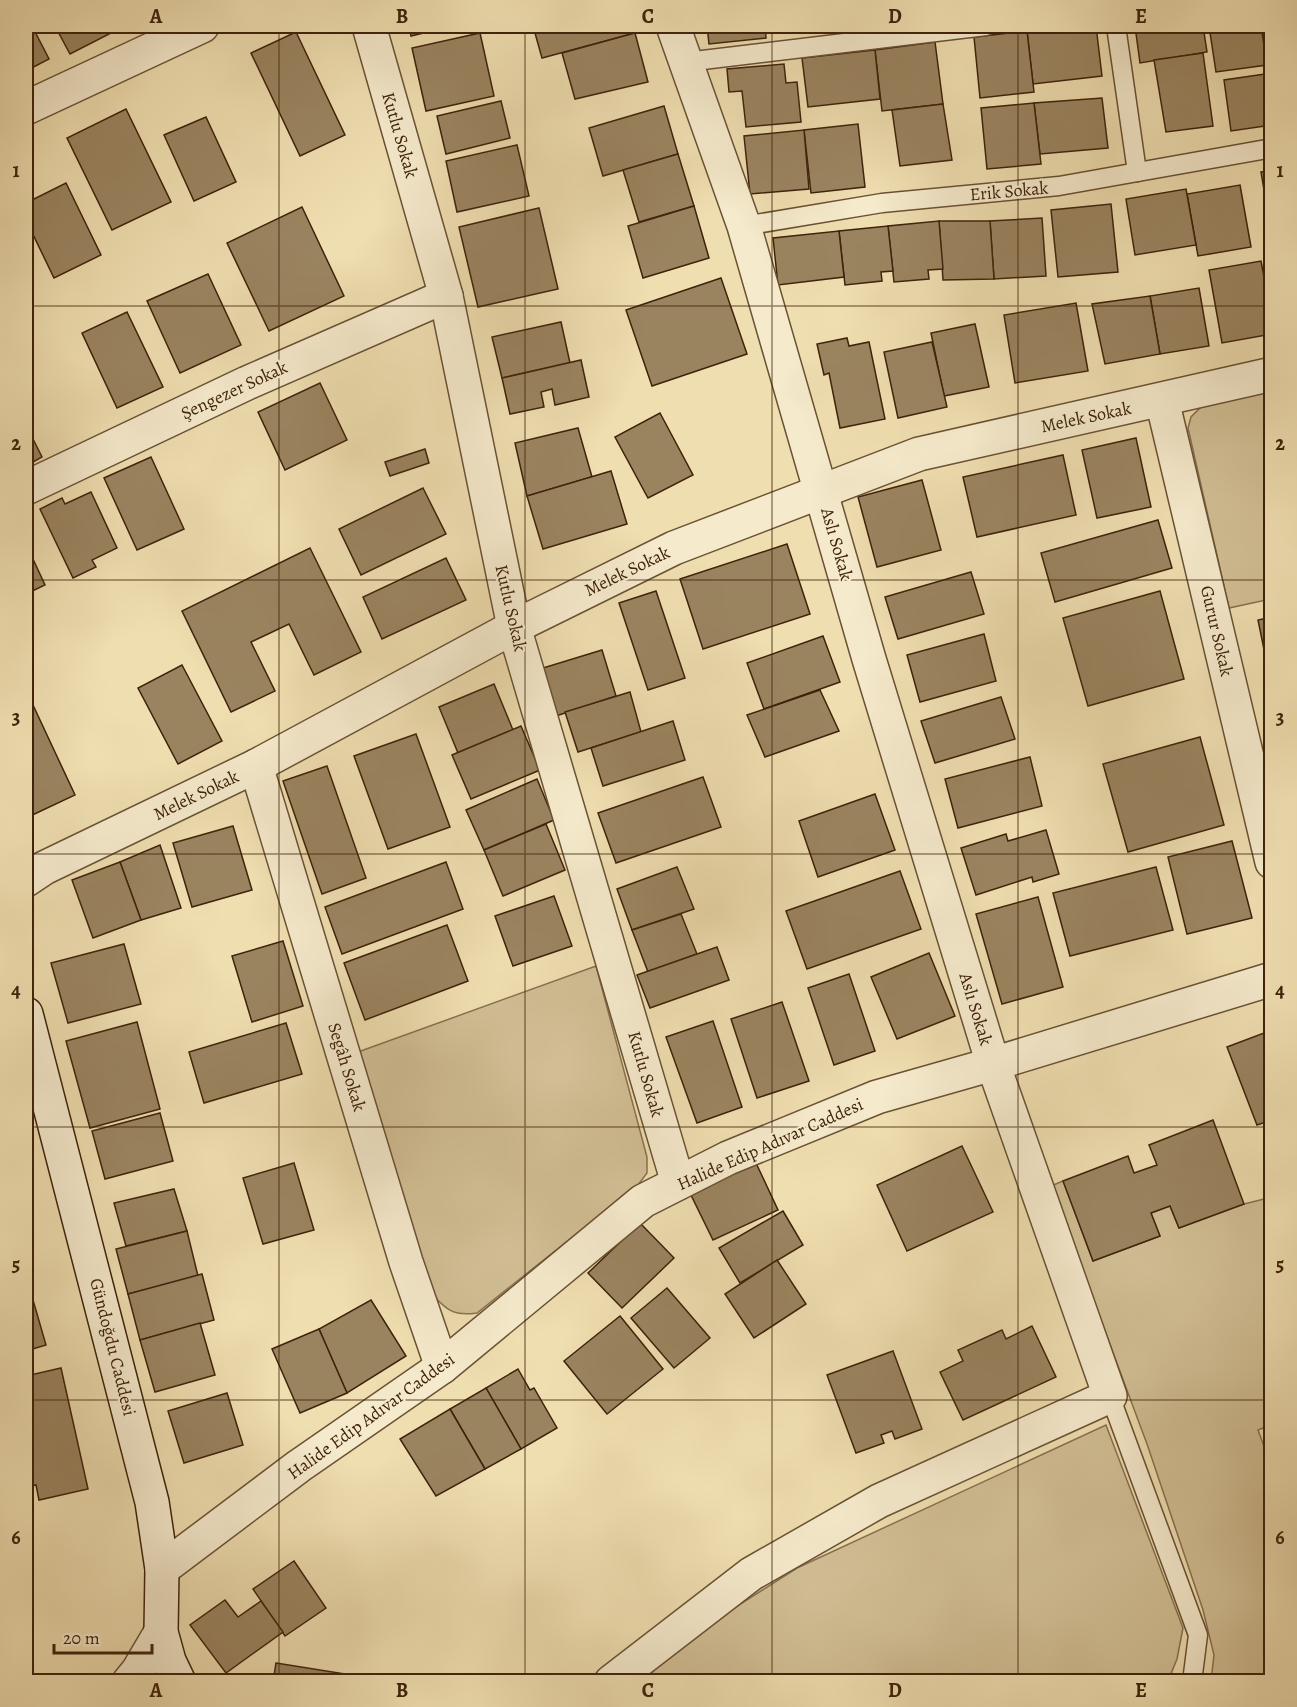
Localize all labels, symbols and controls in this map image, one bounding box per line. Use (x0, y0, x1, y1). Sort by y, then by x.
text: A (149, 3, 163, 30)
text: B (396, 3, 408, 30)
text: C (642, 3, 654, 30)
text: D (888, 3, 902, 30)
text: E (1135, 3, 1147, 30)
street label: Kutlu Sokak (376, 89, 424, 181)
text: 1 (12, 157, 20, 184)
text: 1 (1276, 157, 1284, 184)
street label: Erik Sokak (969, 176, 1049, 206)
street label: Şengezer Sokak (177, 355, 291, 425)
street label: Melek Sokak (1039, 396, 1134, 438)
text: 2 (11, 430, 21, 457)
text: 2 (1275, 430, 1285, 457)
street label: Aslı Sokak (815, 504, 859, 583)
street label: Melek Sokak (580, 540, 674, 602)
street label: Kutlu Sokak (489, 562, 533, 654)
street label: Gurur Sokak (1195, 583, 1239, 679)
text: 3 (12, 704, 20, 731)
text: 3 (1276, 704, 1284, 731)
street label: Melek Sokak (149, 764, 243, 826)
street label: Aslı Sokak (953, 969, 998, 1048)
text: 4 (11, 977, 21, 1004)
text: 4 (1275, 977, 1285, 1004)
street label: Segâh Sokak (322, 1020, 372, 1114)
street label: Kutlu Sokak (622, 1028, 670, 1120)
street label: Halide Edip Adıvar Caddesi (673, 1092, 867, 1196)
text: 5 (12, 1251, 20, 1278)
text: 5 (1276, 1251, 1284, 1278)
street label: Gündoğdu Caddesi (84, 1276, 142, 1418)
street label: Halide Edip Adıvar Caddesi (283, 1347, 459, 1485)
text: 6 (11, 1524, 21, 1551)
text: 6 (1275, 1524, 1285, 1551)
scale bar (54, 1617, 152, 1655)
text: 20 m (63, 1626, 100, 1650)
text: A (149, 1677, 163, 1704)
text: B (396, 1677, 408, 1704)
text: C (642, 1677, 654, 1704)
text: D (888, 1677, 902, 1704)
text: E (1135, 1677, 1147, 1704)

